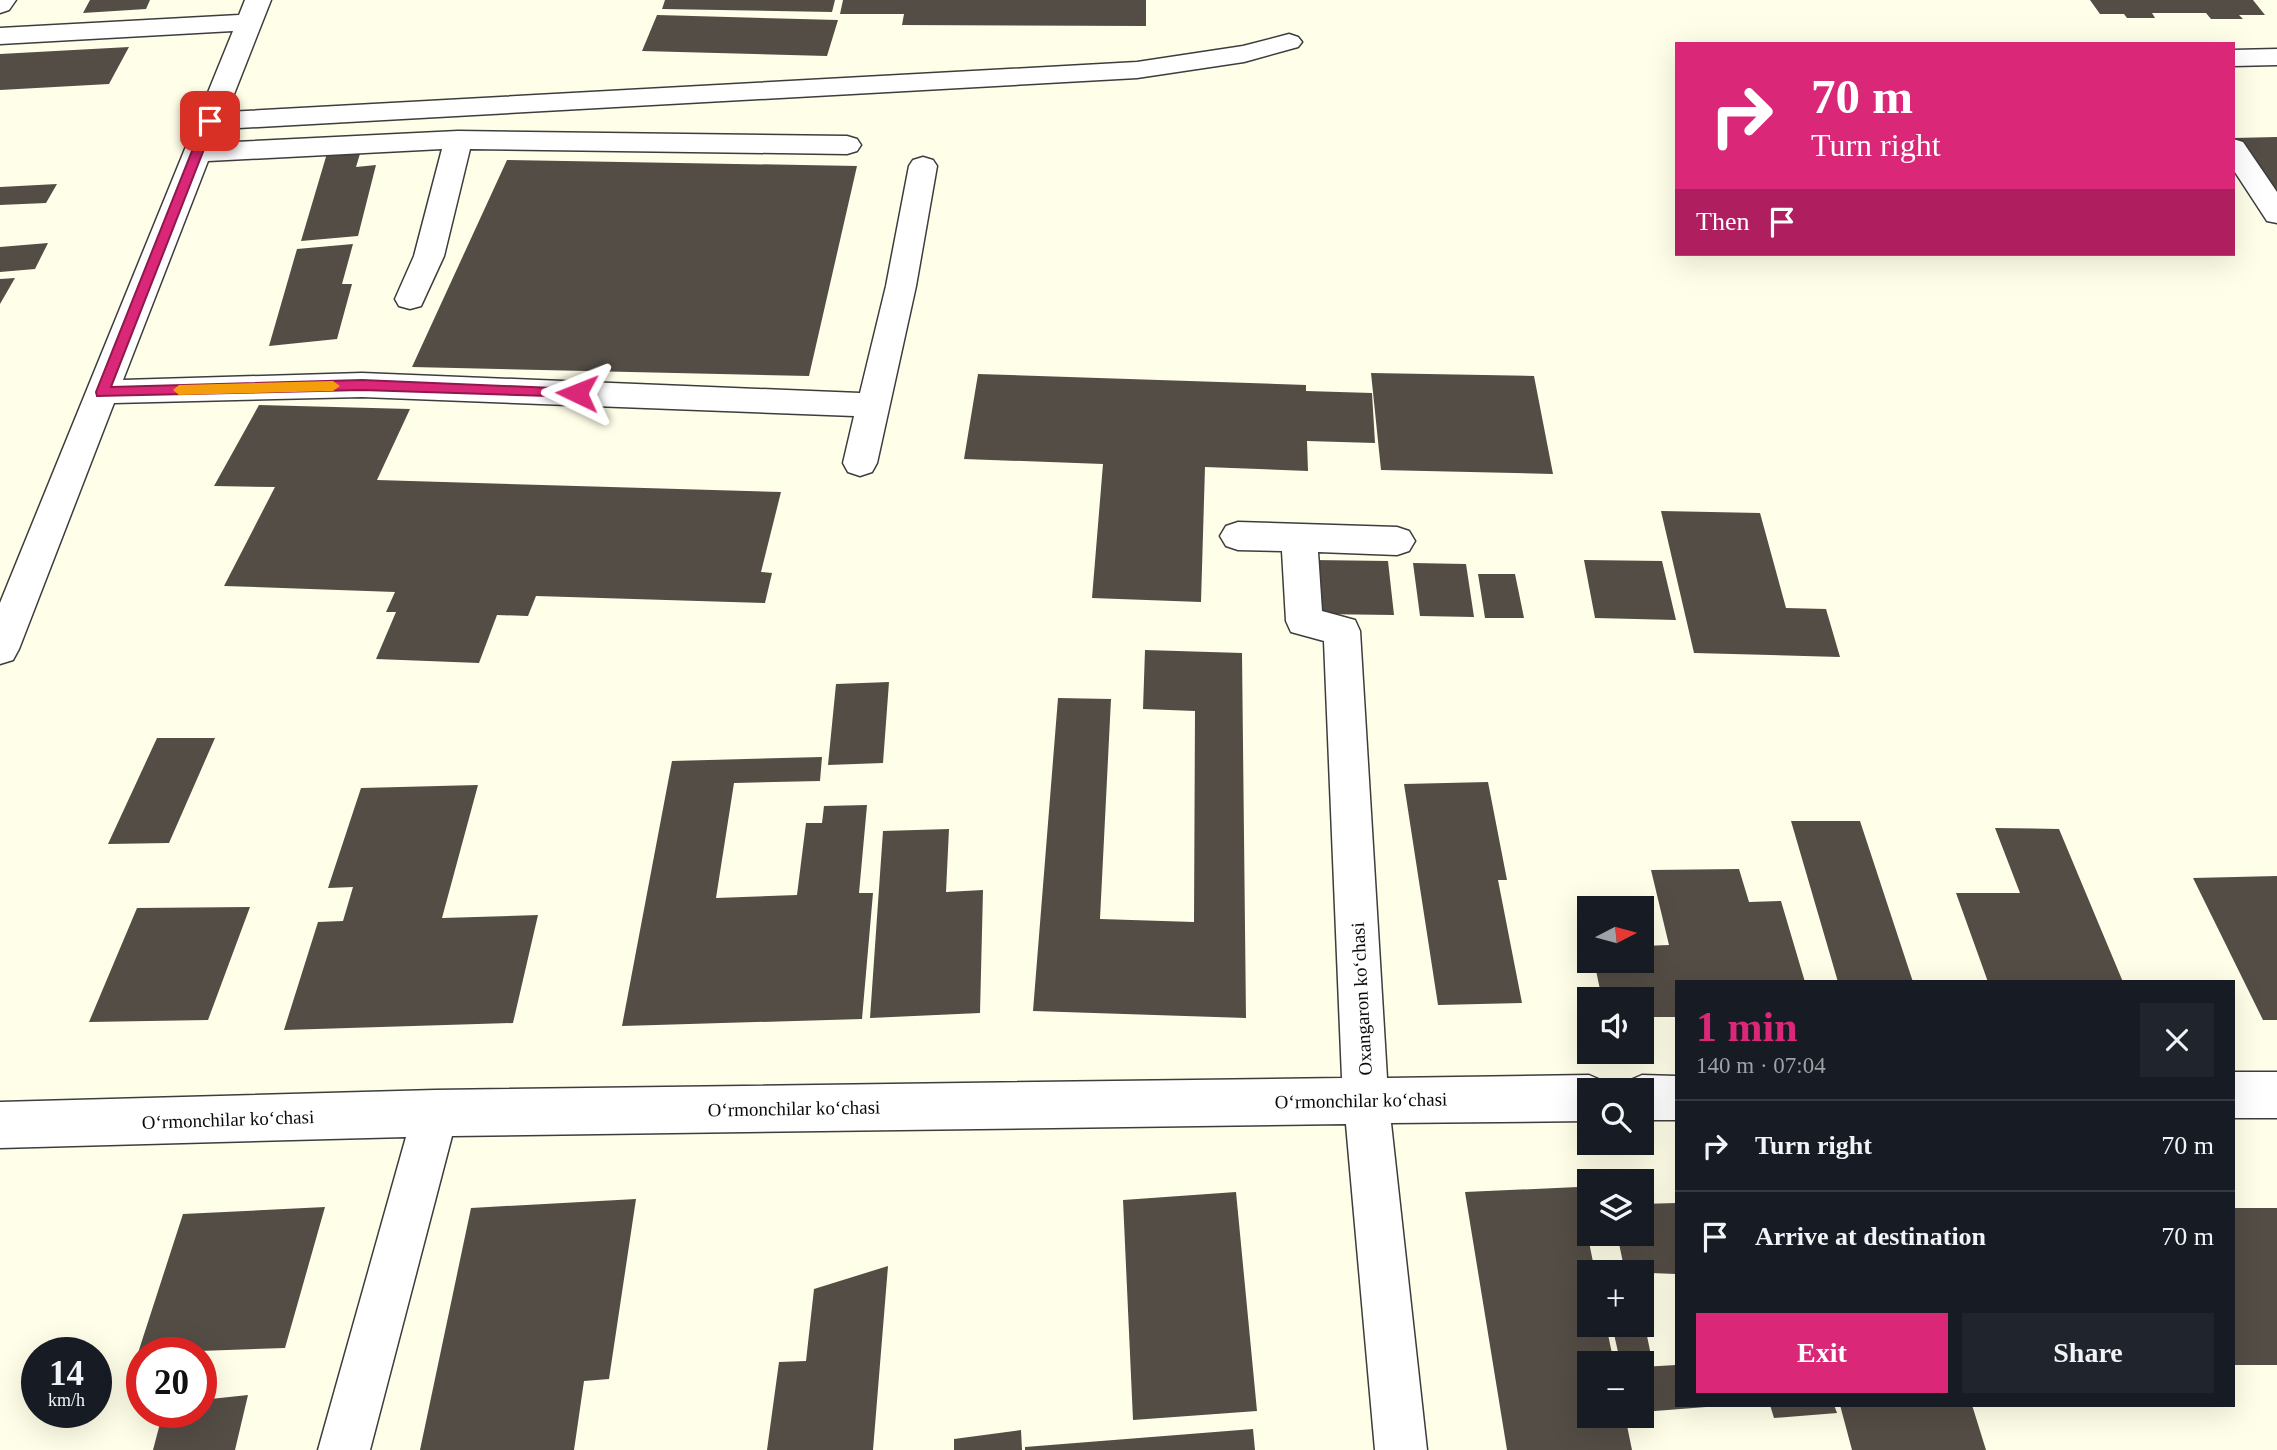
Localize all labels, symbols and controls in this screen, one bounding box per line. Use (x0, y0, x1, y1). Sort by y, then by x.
text: 70 m (1811, 69, 1913, 124)
icon: right (1696, 70, 1787, 161)
pin (180, 91, 240, 151)
icon: arrive (191, 102, 229, 140)
text: Turn right (1811, 127, 1941, 163)
icon: arrive (1763, 203, 1801, 241)
text: Then (1696, 207, 1749, 236)
position arrow (540, 356, 614, 430)
north arrow (1577, 896, 1654, 973)
map controls (1577, 896, 1654, 1428)
street label: Oxangaron koʻchasi (1347, 922, 1376, 1076)
button: sound (1577, 987, 1654, 1064)
button: close (2140, 1003, 2214, 1077)
text: 1 min (1696, 1004, 1798, 1050)
text: 140 m · 07:04 (1696, 1053, 1826, 1078)
button: search (1577, 1078, 1654, 1155)
street label: Oʻrmonchilar koʻchasi (1275, 1088, 1447, 1113)
street label: Oʻrmonchilar koʻchasi (708, 1096, 880, 1121)
street label: Oʻrmonchilar koʻchasi (141, 1106, 315, 1133)
icon: right (1696, 1127, 1734, 1165)
text: Turn right (1755, 1131, 1872, 1160)
text: 70 m (2161, 1131, 2214, 1160)
button: layers (1577, 1169, 1654, 1246)
icon: arrive (1696, 1218, 1734, 1256)
text: Arrive at destination (1755, 1222, 1986, 1251)
text: 70 m (2161, 1222, 2214, 1251)
button: + (1577, 1260, 1654, 1337)
button: Exit (1696, 1313, 1948, 1393)
button: Share (1962, 1313, 2214, 1393)
speed limit sign: 20 (126, 1337, 217, 1428)
button: − (1577, 1351, 1654, 1428)
text: 14 (49, 1354, 84, 1393)
text: km/h (48, 1390, 85, 1410)

